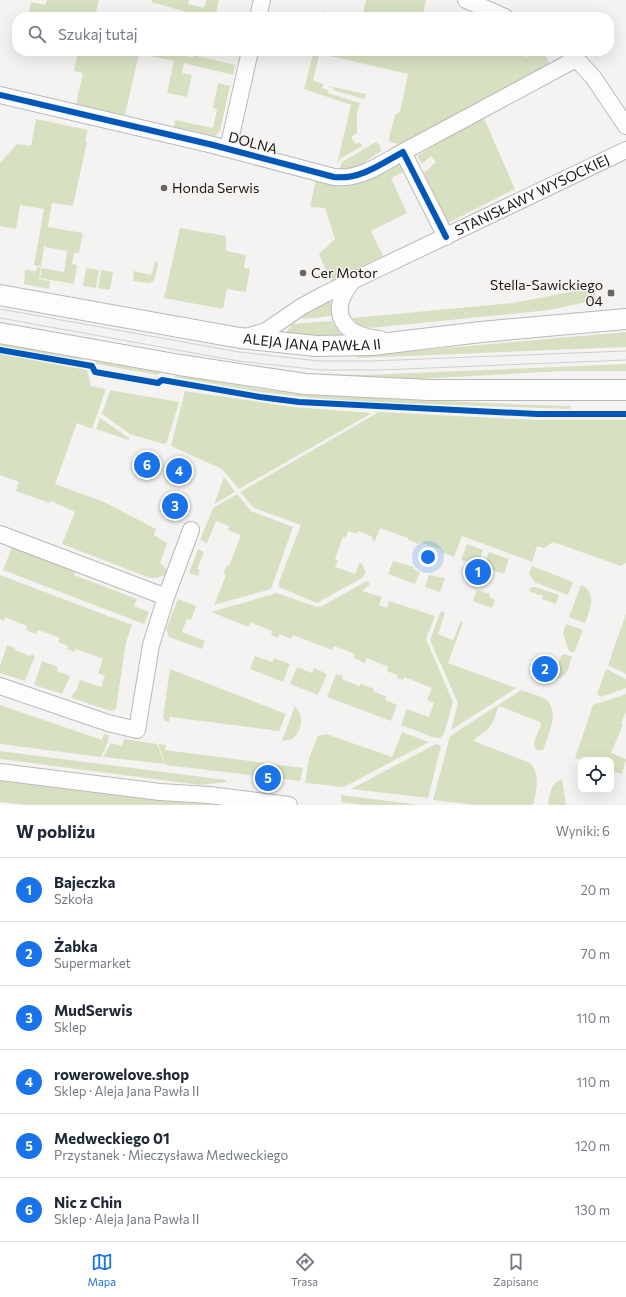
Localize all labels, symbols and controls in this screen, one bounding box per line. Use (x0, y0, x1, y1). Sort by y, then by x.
search box (12, 12, 614, 56)
icon: search (26, 23, 48, 45)
text: Szukaj tutaj (58, 25, 138, 43)
street label: DOLNA (227, 128, 280, 157)
street label: STANISŁAWY WYSOCKIEJ (452, 150, 612, 239)
place label: Honda Serwis (172, 179, 259, 196)
marker: Honda Serwis (159, 183, 169, 193)
place label: Cer Motor (311, 264, 378, 281)
marker: Cer Motor (298, 268, 308, 278)
place label: Stella-Sawickiego 04 (490, 276, 604, 309)
marker: Stella-Sawickiego 04 (606, 288, 616, 298)
street label: ALEJA JANA PAWŁA II (242, 329, 382, 354)
pin: 6 (134, 450, 160, 480)
pin: 4 (166, 456, 192, 486)
pin: 3 (162, 491, 188, 521)
your location (418, 547, 438, 567)
pin: 1 (465, 557, 491, 587)
pin: 2 (532, 654, 558, 684)
map controls (578, 757, 614, 793)
button: locate (578, 757, 614, 793)
pin: 5 (255, 763, 281, 793)
text: W pobliżu (16, 821, 95, 842)
text: Wyniki: 6 (556, 823, 610, 839)
text: Bajeczka (54, 873, 115, 891)
text: 1 (26, 882, 32, 898)
text: 20 m (581, 882, 610, 898)
text: Szkoła (54, 891, 93, 907)
text: Żabka (54, 937, 98, 955)
text: 2 (25, 946, 33, 962)
text: 70 m (581, 946, 610, 962)
text: Supermarket (54, 955, 131, 971)
text: MudSerwis (54, 1001, 132, 1019)
text: 3 (25, 1010, 33, 1026)
text: 110 m (577, 1010, 610, 1026)
text: Sklep (54, 1019, 87, 1035)
text: rowerowelove.shop (54, 1065, 189, 1083)
text: 4 (25, 1074, 33, 1090)
text: 110 m (577, 1074, 610, 1090)
text: Sklep · Aleja Jana Pawła II (54, 1083, 199, 1099)
text: Medweckiego 01 (54, 1129, 170, 1147)
text: 5 (25, 1138, 33, 1154)
text: 120 m (575, 1138, 610, 1154)
text: Przystanek · Mieczysława Medweckiego (54, 1147, 288, 1163)
text: Nic z Chin (54, 1193, 122, 1211)
text: 6 (25, 1202, 33, 1218)
text: 130 m (575, 1202, 610, 1218)
text: Sklep · Aleja Jana Pawła II (54, 1211, 199, 1227)
tab: Mapa (88, 1251, 116, 1288)
tab: Trasa (291, 1251, 318, 1288)
tab: Zapisane (493, 1251, 538, 1288)

